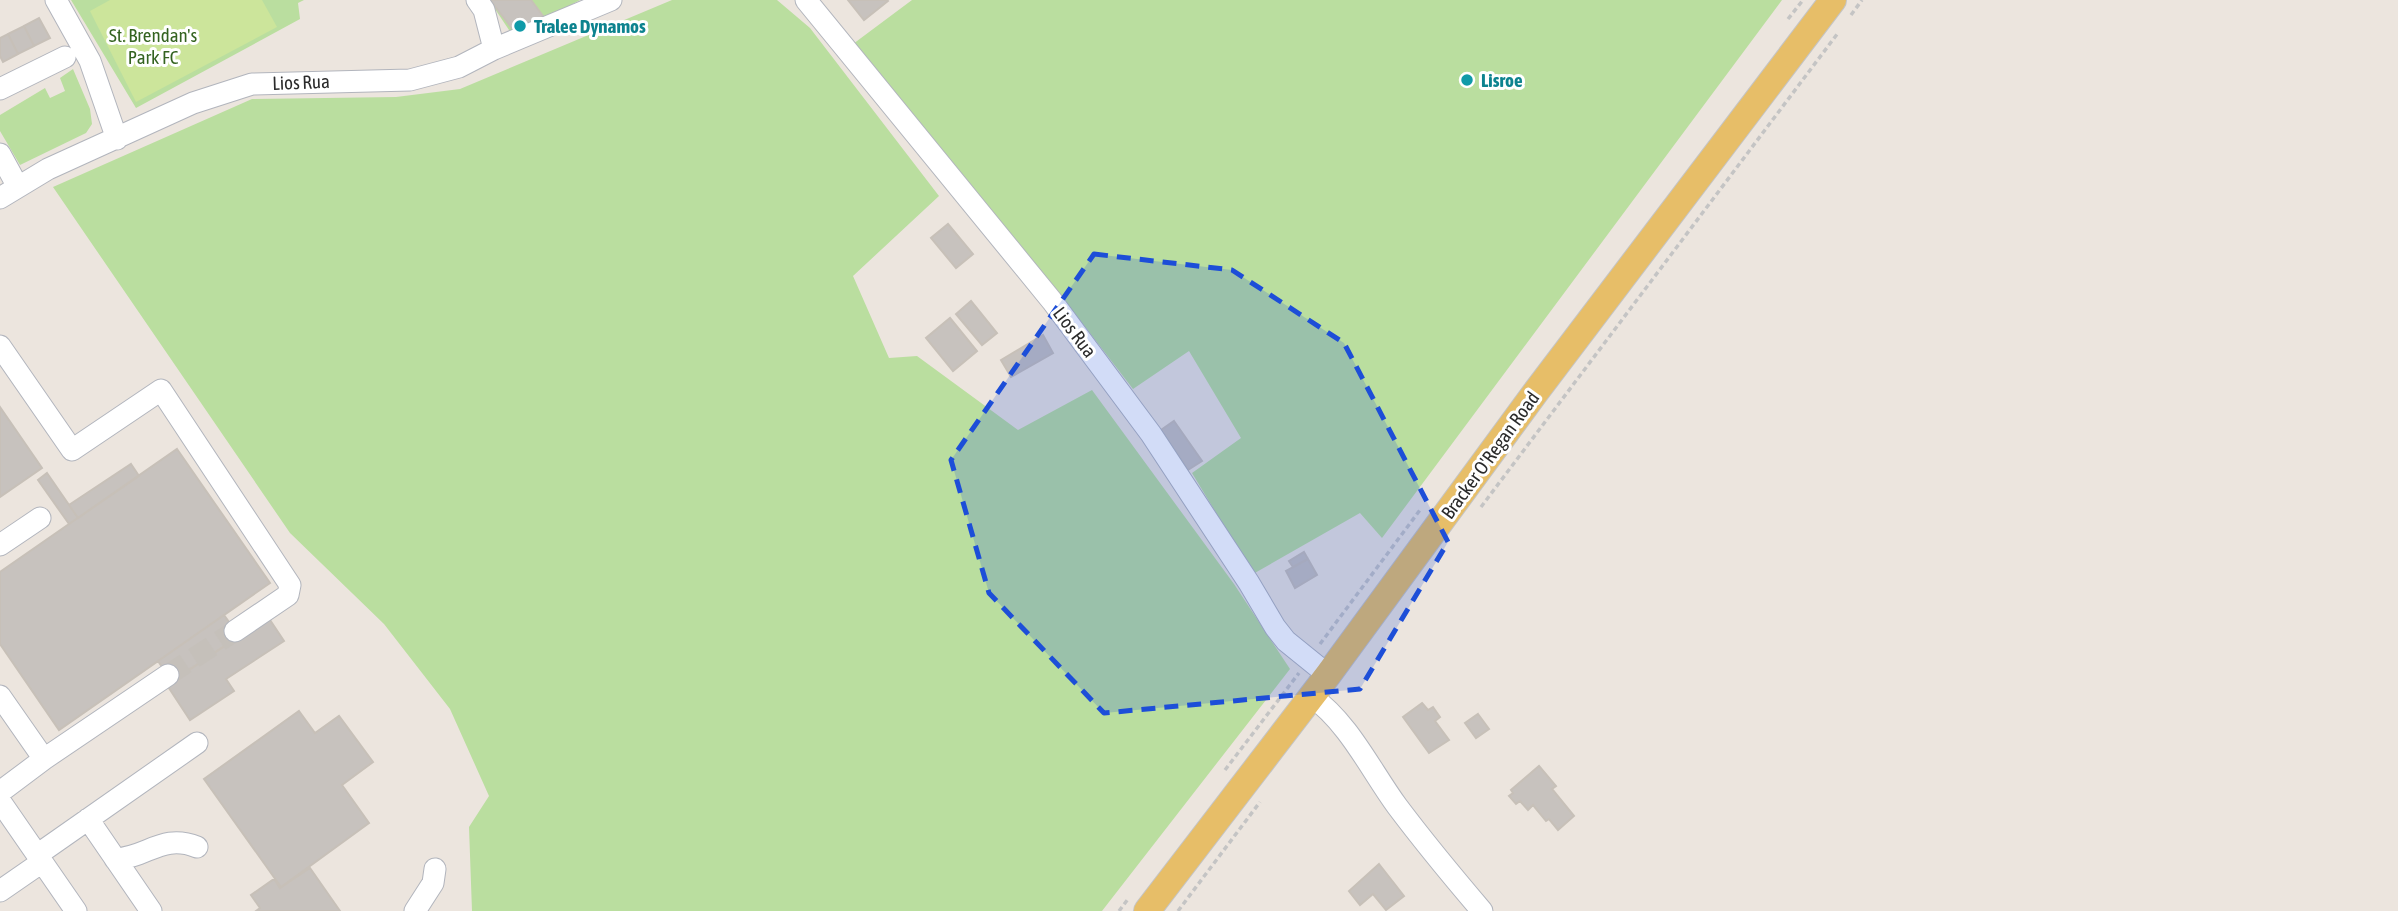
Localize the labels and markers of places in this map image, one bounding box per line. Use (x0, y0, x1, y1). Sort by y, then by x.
place label: Tralee Dynamos (534, 15, 646, 37)
marker: Tralee Dynamos (512, 18, 528, 34)
place label: Lisroe (1481, 69, 1523, 91)
marker: Lisroe (1459, 72, 1475, 88)

